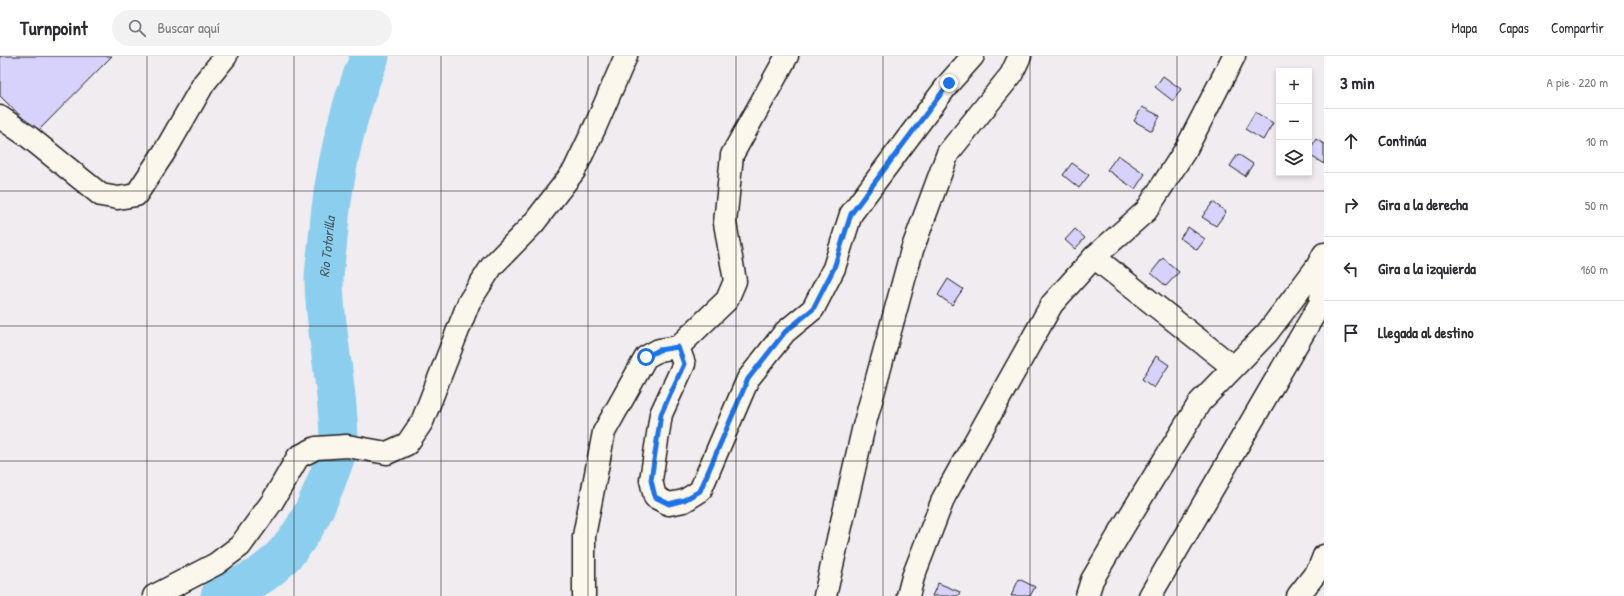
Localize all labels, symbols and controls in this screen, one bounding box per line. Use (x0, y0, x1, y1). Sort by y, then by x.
search box (112, 10, 392, 46)
text: Turnpoint (20, 15, 88, 41)
icon: search (126, 17, 148, 39)
text: Buscar aquí (158, 17, 220, 38)
text: Mapa (1452, 18, 1477, 37)
text: Capas (1499, 18, 1529, 37)
text: Compartir (1551, 18, 1604, 37)
map controls (1276, 68, 1312, 176)
button: + (1276, 68, 1312, 104)
text: 3 min (1340, 71, 1375, 94)
text: A pie · 220 m (1547, 73, 1608, 91)
route end (940, 74, 958, 92)
button: − (1276, 104, 1312, 140)
icon: ahead (1340, 130, 1362, 152)
text: Continúa (1378, 130, 1426, 151)
text: 10 m (1586, 132, 1608, 150)
button: layers (1276, 140, 1312, 176)
icon: right (1340, 194, 1362, 216)
text: Gira a la derecha (1378, 194, 1468, 215)
text: 50 m (1585, 196, 1608, 214)
water label: Rio Totorilla (314, 214, 339, 278)
icon: left (1340, 258, 1362, 280)
text: Gira a la izquierda (1378, 258, 1476, 279)
text: 160 m (1580, 260, 1608, 278)
icon: arrive (1340, 322, 1362, 344)
text: Llegada al destino (1378, 322, 1474, 343)
route start (637, 348, 655, 366)

